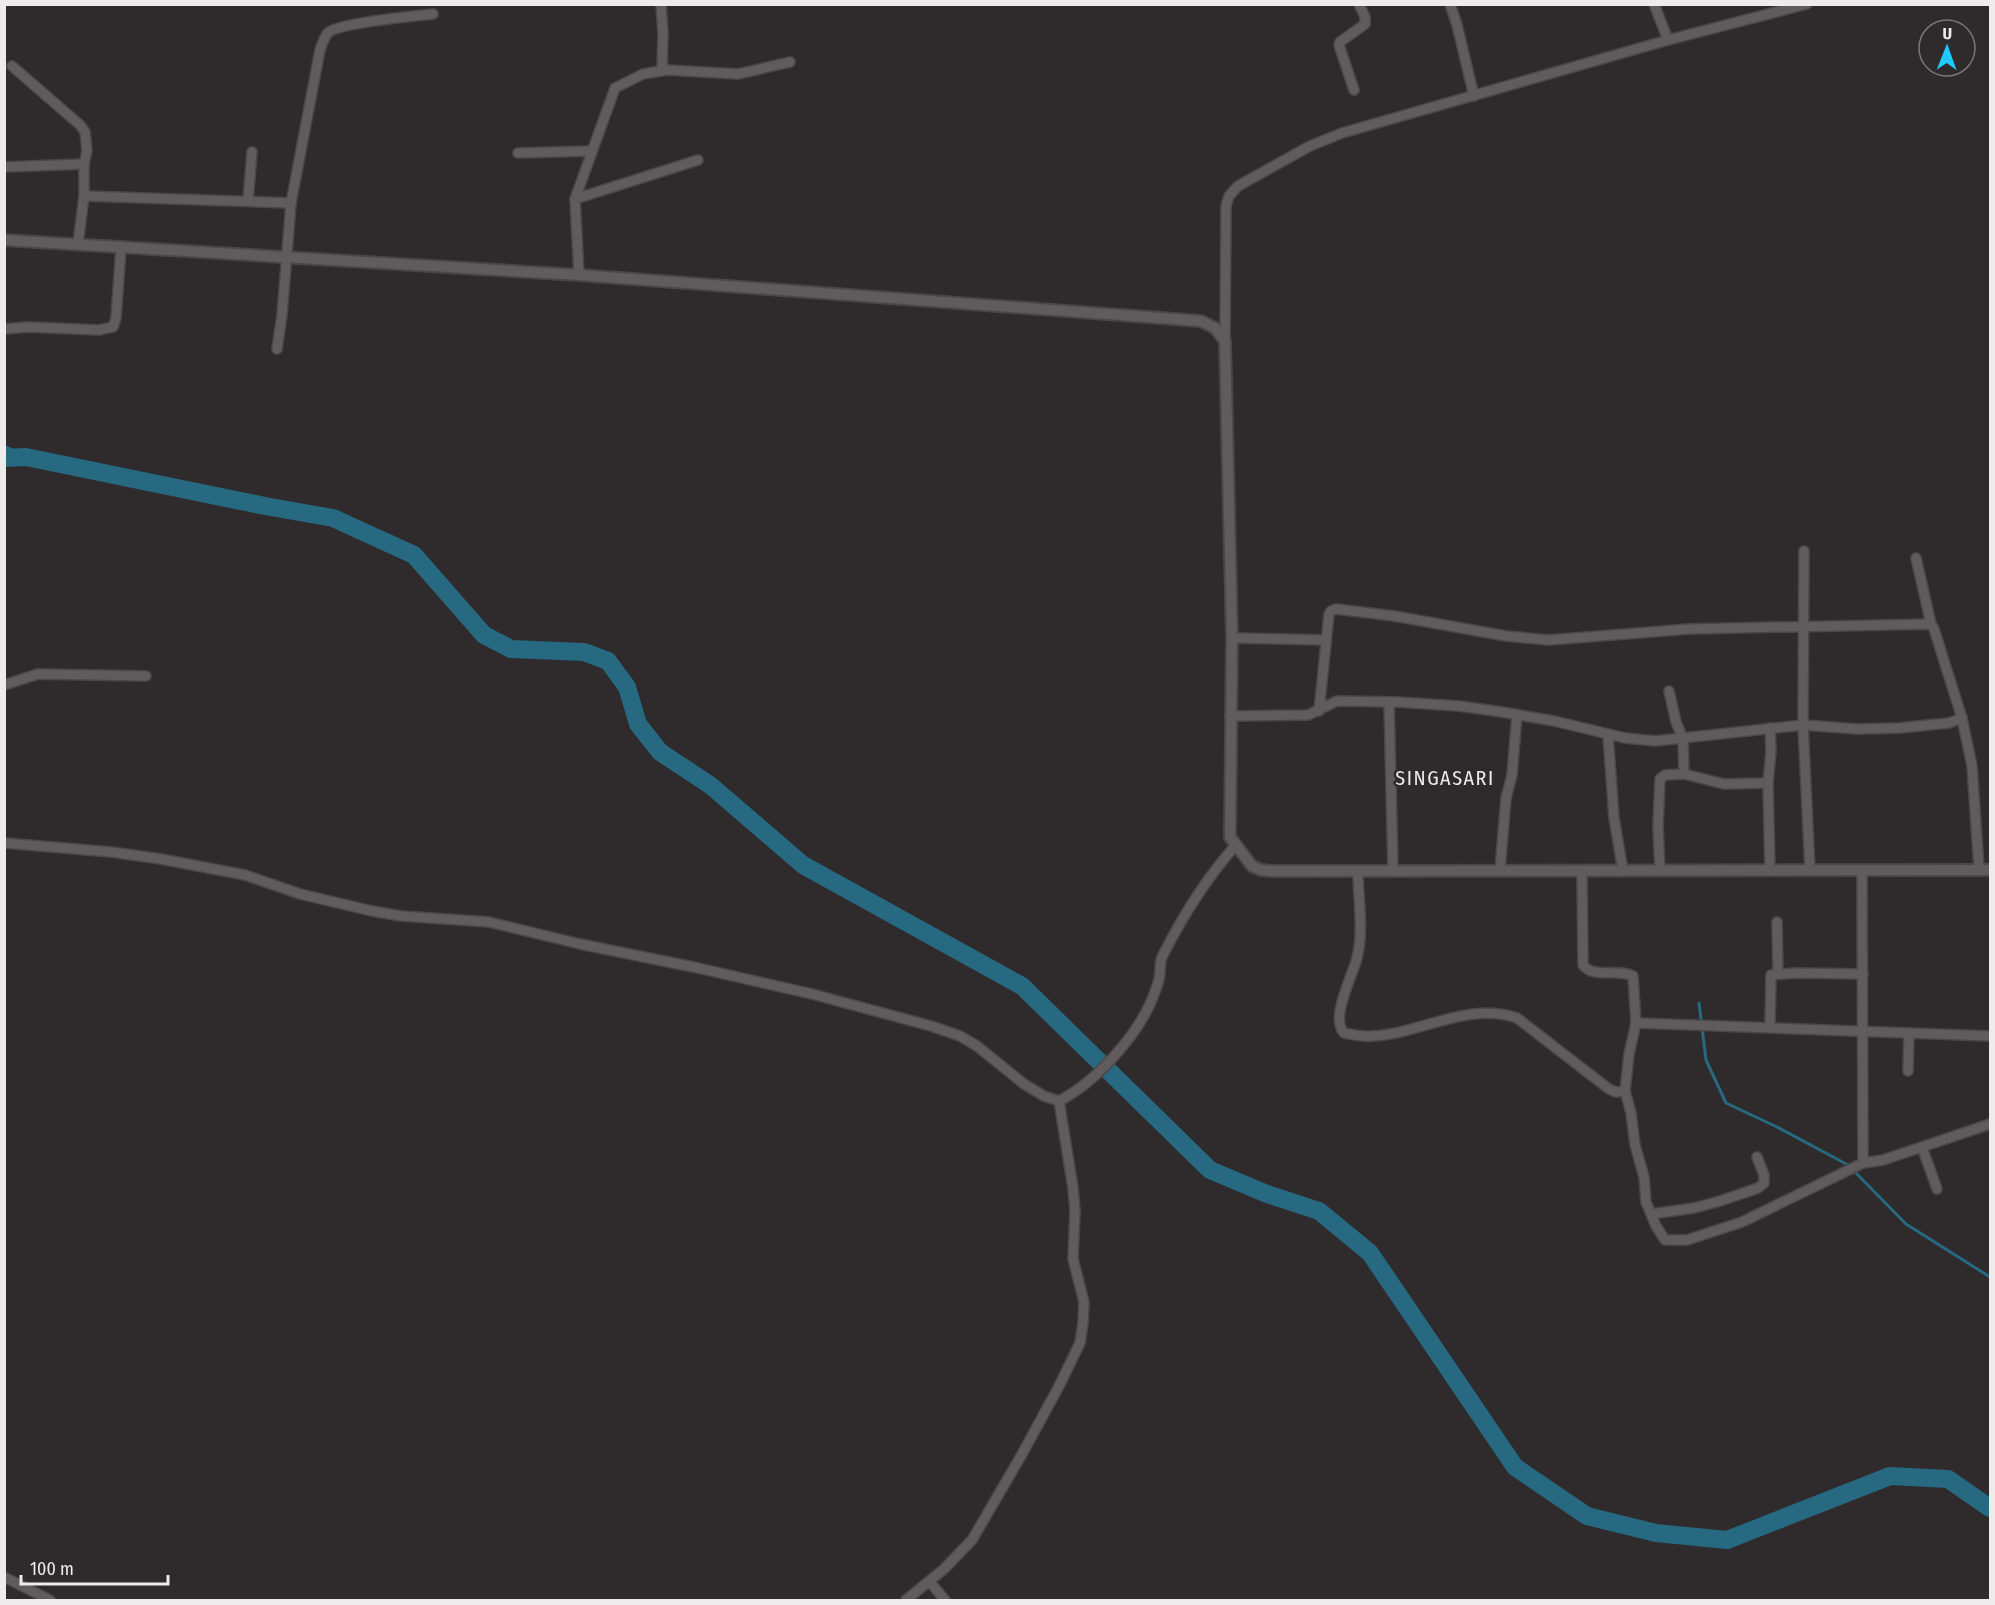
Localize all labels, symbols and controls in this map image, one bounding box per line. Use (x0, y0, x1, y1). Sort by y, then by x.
north arrow (1917, 18, 1977, 78)
text: U (1942, 24, 1952, 43)
district label: SINGASARI (1395, 766, 1495, 790)
scale bar (21, 1548, 168, 1586)
text: 100 m (30, 1558, 74, 1580)

